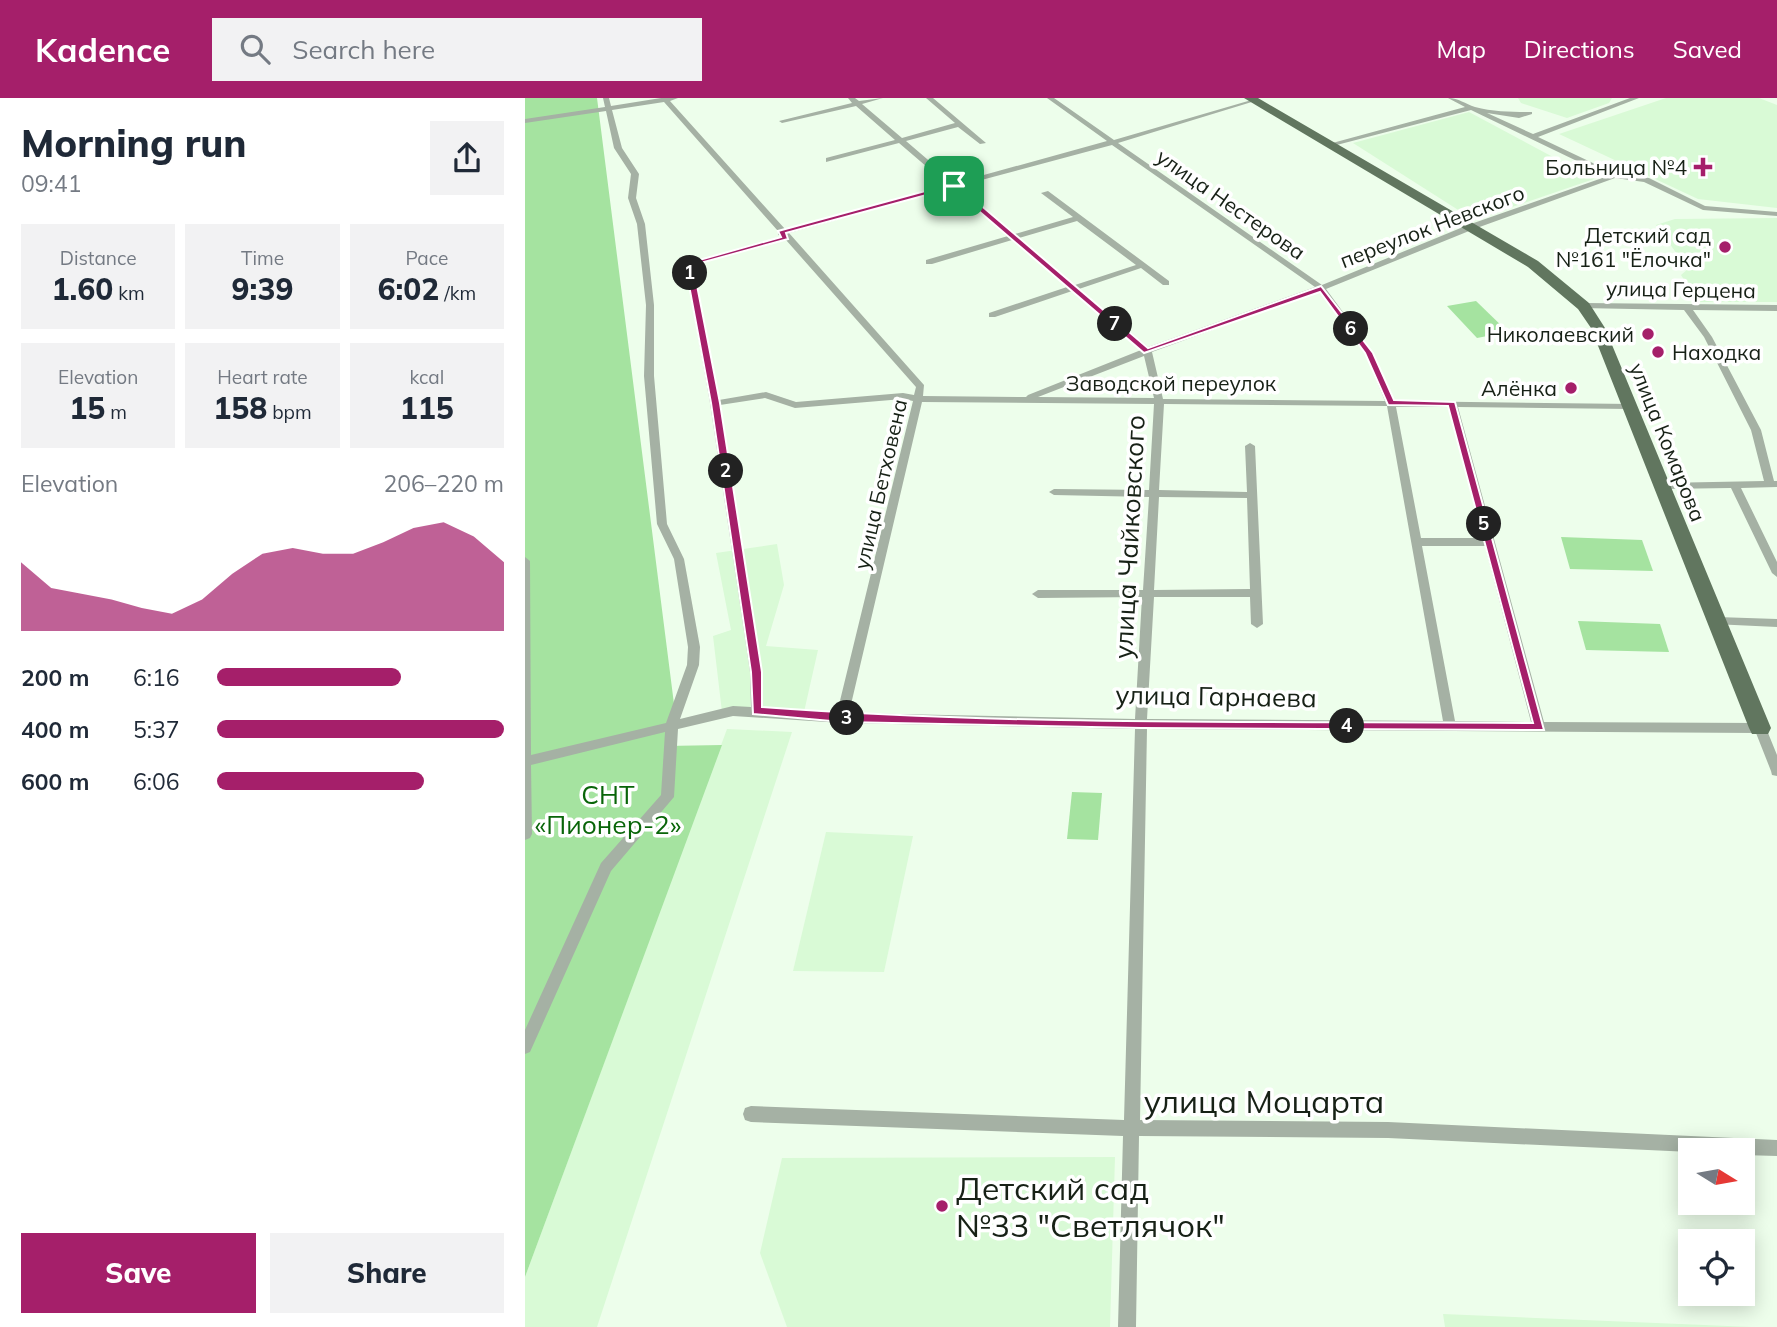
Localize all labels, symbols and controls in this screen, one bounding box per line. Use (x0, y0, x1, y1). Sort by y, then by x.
search box (212, 18, 702, 81)
text: Kadence (35, 29, 170, 70)
icon: search (236, 30, 274, 68)
text: Search here (292, 33, 435, 66)
text: Map (1436, 34, 1486, 64)
text: Directions (1524, 34, 1635, 64)
text: Saved (1673, 34, 1742, 64)
text: Morning run (21, 119, 247, 167)
button: share (430, 121, 504, 195)
street label: улица Нестерова (1152, 143, 1310, 265)
place label: Больница №4 (1545, 154, 1687, 180)
pin (924, 156, 984, 216)
marker: Больница №4 (1693, 157, 1713, 177)
icon: arrive (935, 167, 973, 205)
text: 09:41 (21, 169, 81, 198)
street label: переулок Невского (1336, 179, 1528, 273)
place label: Детский сад №161 "Ёлочка" (1556, 222, 1711, 272)
marker: Детский сад №161 "Ёлочка" (1717, 239, 1733, 255)
text: Distance (60, 246, 137, 270)
text: Time (241, 246, 284, 270)
text: Pace (405, 246, 448, 270)
pin: 1 (673, 256, 707, 290)
text: 1 (684, 260, 695, 284)
text: 1.60 (52, 270, 113, 308)
text: 9:39 (232, 270, 293, 308)
text: 6:02 (378, 270, 439, 308)
street label: улица Герцена (1606, 275, 1756, 303)
text: km (113, 281, 145, 305)
text: /km (439, 281, 476, 305)
pin: 7 (1097, 306, 1133, 342)
text: 7 (1109, 311, 1120, 335)
pin: 6 (1333, 312, 1369, 346)
text: 6 (1345, 316, 1356, 340)
place label: Николаевский (1487, 321, 1634, 347)
marker: Николаевский (1640, 326, 1656, 342)
place label: Находка (1672, 339, 1761, 365)
marker: Находка (1650, 344, 1666, 360)
street label: улица Комарова (1624, 359, 1712, 525)
text: Elevation (58, 365, 138, 389)
text: Heart rate (217, 365, 308, 389)
text: kcal (409, 365, 444, 389)
street label: Заводской переулок (1066, 370, 1277, 396)
place label: Алёнка (1481, 375, 1557, 401)
marker: Алёнка (1563, 380, 1579, 396)
text: 15 (69, 389, 105, 427)
text: 158 (213, 389, 267, 427)
text: 115 (400, 389, 454, 427)
street label: улица Бетховена (848, 396, 912, 572)
text: m (105, 400, 127, 424)
text: bpm (267, 400, 312, 424)
street label: улица Чайковского (1106, 414, 1152, 660)
pin: 2 (709, 454, 743, 488)
text: 2 (720, 458, 731, 482)
text: Elevation (21, 469, 118, 498)
text: 206–220 m (383, 469, 504, 498)
pin: 5 (1467, 506, 1501, 542)
text: 5 (1478, 511, 1489, 535)
text: 200 m (21, 663, 89, 692)
text: 6:16 (133, 663, 180, 692)
street label: улица Гарнаева (1115, 678, 1317, 714)
pin: 3 (829, 700, 865, 736)
text: 3 (841, 705, 852, 729)
pin: 4 (1329, 708, 1365, 744)
text: 4 (1341, 713, 1352, 737)
text: 400 m (21, 715, 89, 744)
text: 5:37 (133, 715, 180, 744)
text: 600 m (21, 767, 89, 796)
text: 6:06 (133, 767, 180, 796)
park label: СНТ «Пионер-2» (535, 778, 681, 841)
street label: улица Моцарта (1144, 1081, 1384, 1121)
north arrow (1678, 1138, 1755, 1214)
map controls (1678, 1138, 1755, 1306)
place label: Детский сад №33 "Светлячок" (956, 1168, 1225, 1245)
marker: Детский сад №33 "Светлячок" (934, 1198, 950, 1214)
button: locate (1678, 1229, 1755, 1306)
button: Save (21, 1233, 256, 1313)
button: Share (270, 1233, 504, 1313)

